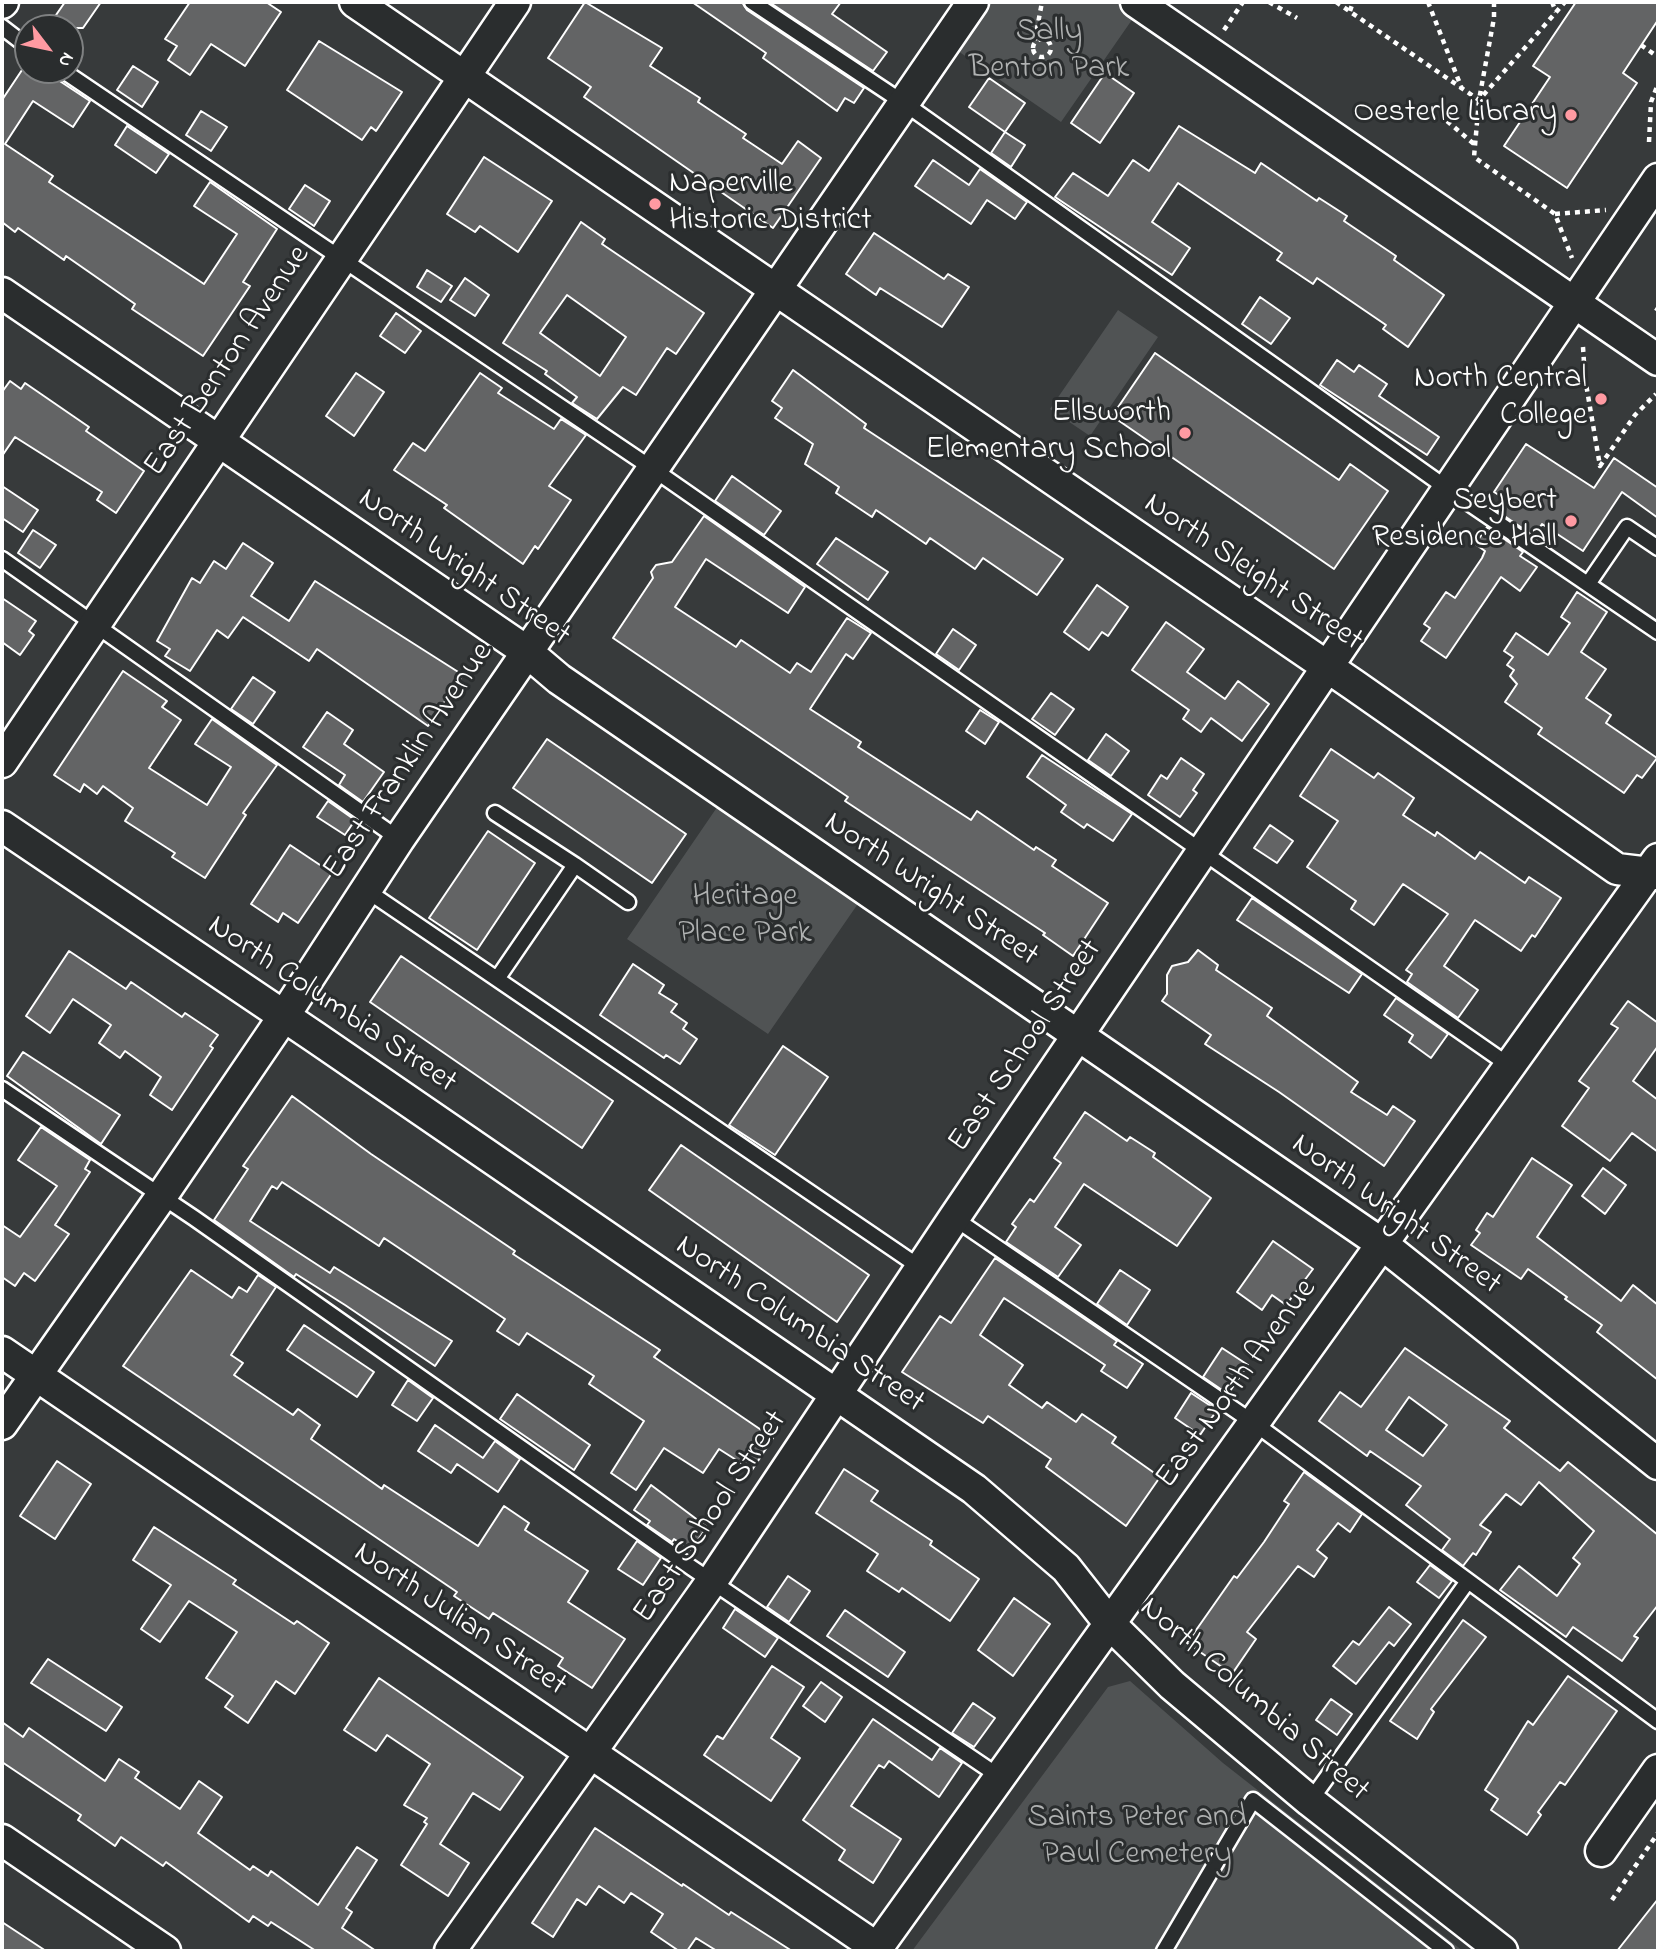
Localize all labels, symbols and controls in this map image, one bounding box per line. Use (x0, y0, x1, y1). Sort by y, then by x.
north arrow (14, 14, 84, 84)
park label: Sally Benton Park (969, 15, 1129, 90)
text: N (51, 47, 80, 72)
place label: Oesterle Library (1353, 96, 1557, 134)
marker: Oesterle Library (1563, 107, 1579, 123)
place label: Naperville Historic District (669, 167, 872, 242)
marker: Naperville Historic District (647, 196, 663, 212)
street label: East Benton Avenue (138, 239, 320, 485)
place label: North Central College (1414, 362, 1587, 437)
marker: North Central College (1593, 391, 1609, 407)
place label: Ellsworth Elementary School (926, 396, 1171, 471)
marker: Ellsworth Elementary School (1177, 425, 1193, 441)
street label: North Wright Street (349, 481, 577, 657)
place label: Seybert Residence Hall (1372, 484, 1557, 559)
street label: North Sleight Street (1135, 487, 1369, 661)
marker: Seybert Residence Hall (1563, 513, 1579, 529)
street label: East Franklin Avenue (317, 636, 503, 888)
street label: North Wright Street (816, 805, 1044, 977)
park label: Heritage Place Park (678, 880, 812, 955)
street label: North Columbia Street (199, 908, 463, 1104)
street label: East School Street (942, 933, 1112, 1161)
street label: North Wright Street (1282, 1127, 1508, 1305)
street label: North Columbia Street (667, 1228, 931, 1424)
street label: East North Avenue (1149, 1273, 1327, 1497)
street label: East School Street (627, 1404, 797, 1632)
street label: North Julian Street (345, 1536, 573, 1706)
street label: North Columbia Street (1130, 1591, 1376, 1811)
park label: Saints Peter and Paul Cemetery (1027, 1801, 1247, 1876)

